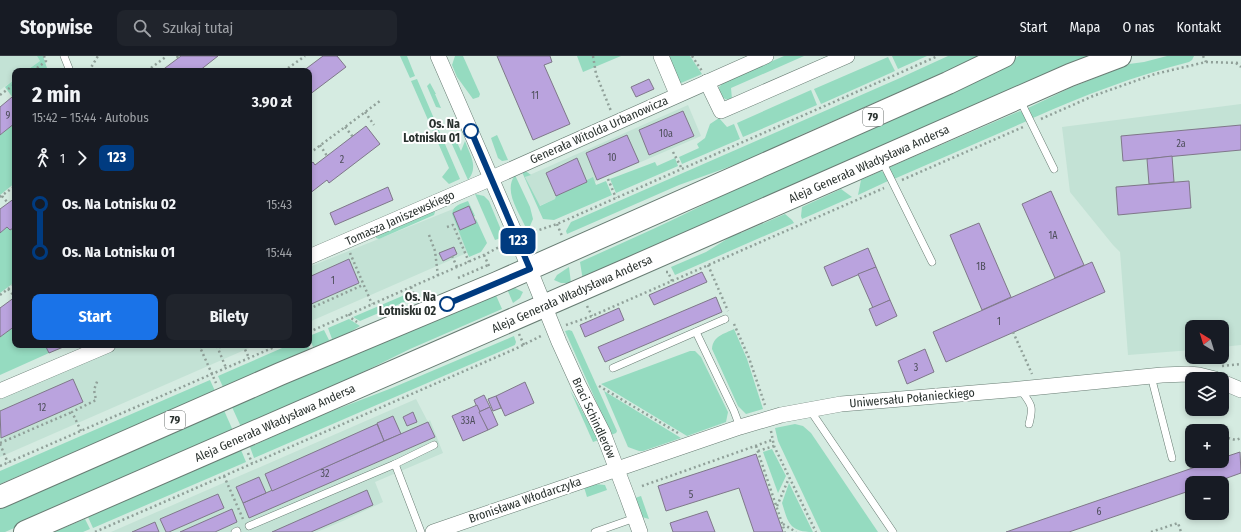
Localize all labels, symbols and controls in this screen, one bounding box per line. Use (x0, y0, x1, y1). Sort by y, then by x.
search box (117, 10, 397, 46)
text: Stopwise (20, 16, 93, 39)
icon: search (131, 17, 153, 39)
text: Szukaj tutaj (163, 19, 233, 37)
text: Start (1020, 19, 1047, 36)
text: Mapa (1069, 19, 1100, 36)
text: O nas (1122, 19, 1155, 36)
text: Kontakt (1177, 19, 1221, 36)
text: 2 min (32, 81, 81, 108)
house number: 11 (531, 90, 539, 102)
text: 3.90 zł (252, 93, 292, 111)
street label: Generała Witolda Urbanowicza (528, 93, 670, 167)
road number: 79 (863, 108, 883, 126)
house number: 9 (6, 110, 11, 122)
text: 15:42 – 15:44 · Autobus (32, 110, 149, 125)
place label: Os. Na Lotnisku 01 (403, 117, 460, 145)
street label: Aleja Generała Władysława Andersa (787, 122, 952, 206)
marker: Os. Na Lotnisku 01 (463, 123, 479, 139)
house number: 10a (659, 128, 673, 140)
house number: 2a (1176, 138, 1186, 150)
icon: walk (32, 147, 54, 169)
icon: forward (71, 147, 93, 169)
text: 123 (107, 149, 126, 166)
text: 1 (60, 151, 65, 166)
house number: 10 (607, 152, 617, 164)
house number: 2 (340, 154, 345, 166)
street label: Tomasza Janiszewskiego (343, 188, 457, 248)
text: Os. Na Lotnisku 02 (62, 195, 176, 213)
text: 15:43 (266, 197, 292, 212)
line badge: 123 (495, 228, 541, 254)
house number: 1A (1048, 230, 1058, 242)
text: 123 (508, 232, 528, 249)
text: Os. Na Lotnisku 01 (62, 243, 175, 261)
text: 15:44 (266, 245, 292, 260)
street label: Aleja Generała Władysława Andersa (490, 252, 655, 336)
house number: 1B (976, 261, 986, 273)
house number: 1 (331, 275, 335, 287)
place label: Os. Na Lotnisku 02 (379, 290, 436, 318)
button: Start (32, 294, 158, 340)
button: Bilety (166, 294, 292, 340)
marker: Os. Na Lotnisku 02 (439, 296, 455, 312)
house number: 1 (997, 316, 1001, 328)
north arrow (1185, 320, 1229, 364)
map controls (1185, 320, 1229, 520)
house number: 3 (914, 362, 919, 374)
button: layers (1185, 372, 1229, 416)
street label: Braci Schindlerów (569, 375, 619, 461)
street label: Aleja Generała Władysława Andersa (193, 381, 358, 465)
street label: Uniwersału Połanieckiego (849, 386, 975, 410)
house number: 12 (38, 402, 47, 414)
road number: 79 (165, 411, 185, 429)
house number: 33A (461, 415, 476, 427)
button: + (1185, 424, 1229, 468)
house number: 32 (321, 468, 330, 480)
street label: Bronisława Włodarczyka (467, 474, 583, 526)
button: − (1185, 476, 1229, 520)
house number: 5 (689, 489, 694, 501)
house number: 6 (1097, 506, 1102, 518)

